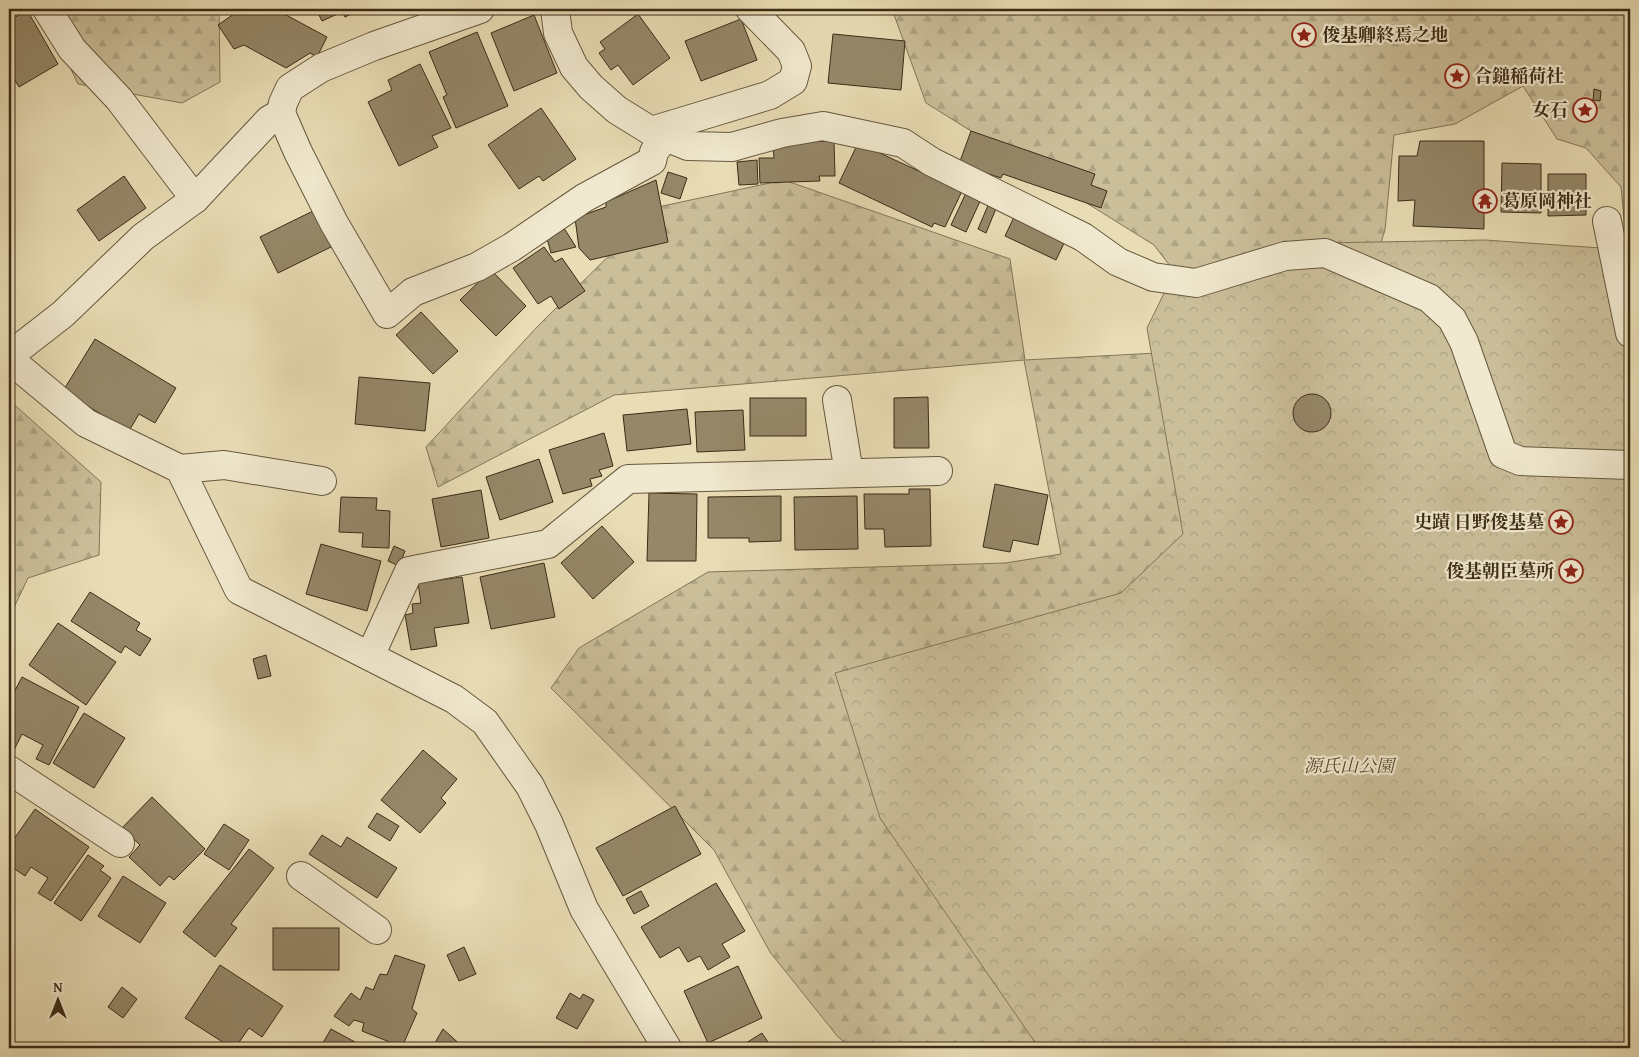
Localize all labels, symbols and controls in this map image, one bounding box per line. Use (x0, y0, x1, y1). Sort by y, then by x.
place label: 俊基卿終焉之地 (1322, 21, 1448, 48)
place icon: 俊基卿終焉之地 (1291, 22, 1317, 48)
place label: 合鎚稲荷社 (1474, 62, 1564, 89)
place icon: 合鎚稲荷社 (1444, 63, 1470, 89)
place label: 女石 (1532, 96, 1568, 123)
place icon: 女石 (1572, 97, 1598, 123)
place label: 葛原岡神社 (1502, 187, 1592, 214)
temple icon: 葛原岡神社 (1472, 188, 1498, 214)
place label: 史蹟 日野俊基墓 (1414, 508, 1544, 535)
place icon: 史蹟 日野俊基墓 (1548, 509, 1574, 535)
place label: 俊基朝臣墓所 (1446, 557, 1554, 584)
place icon: 俊基朝臣墓所 (1558, 558, 1584, 584)
park label: 源氏山公園 (1304, 752, 1397, 779)
north arrow (32, 974, 82, 1024)
text: N (53, 977, 63, 997)

